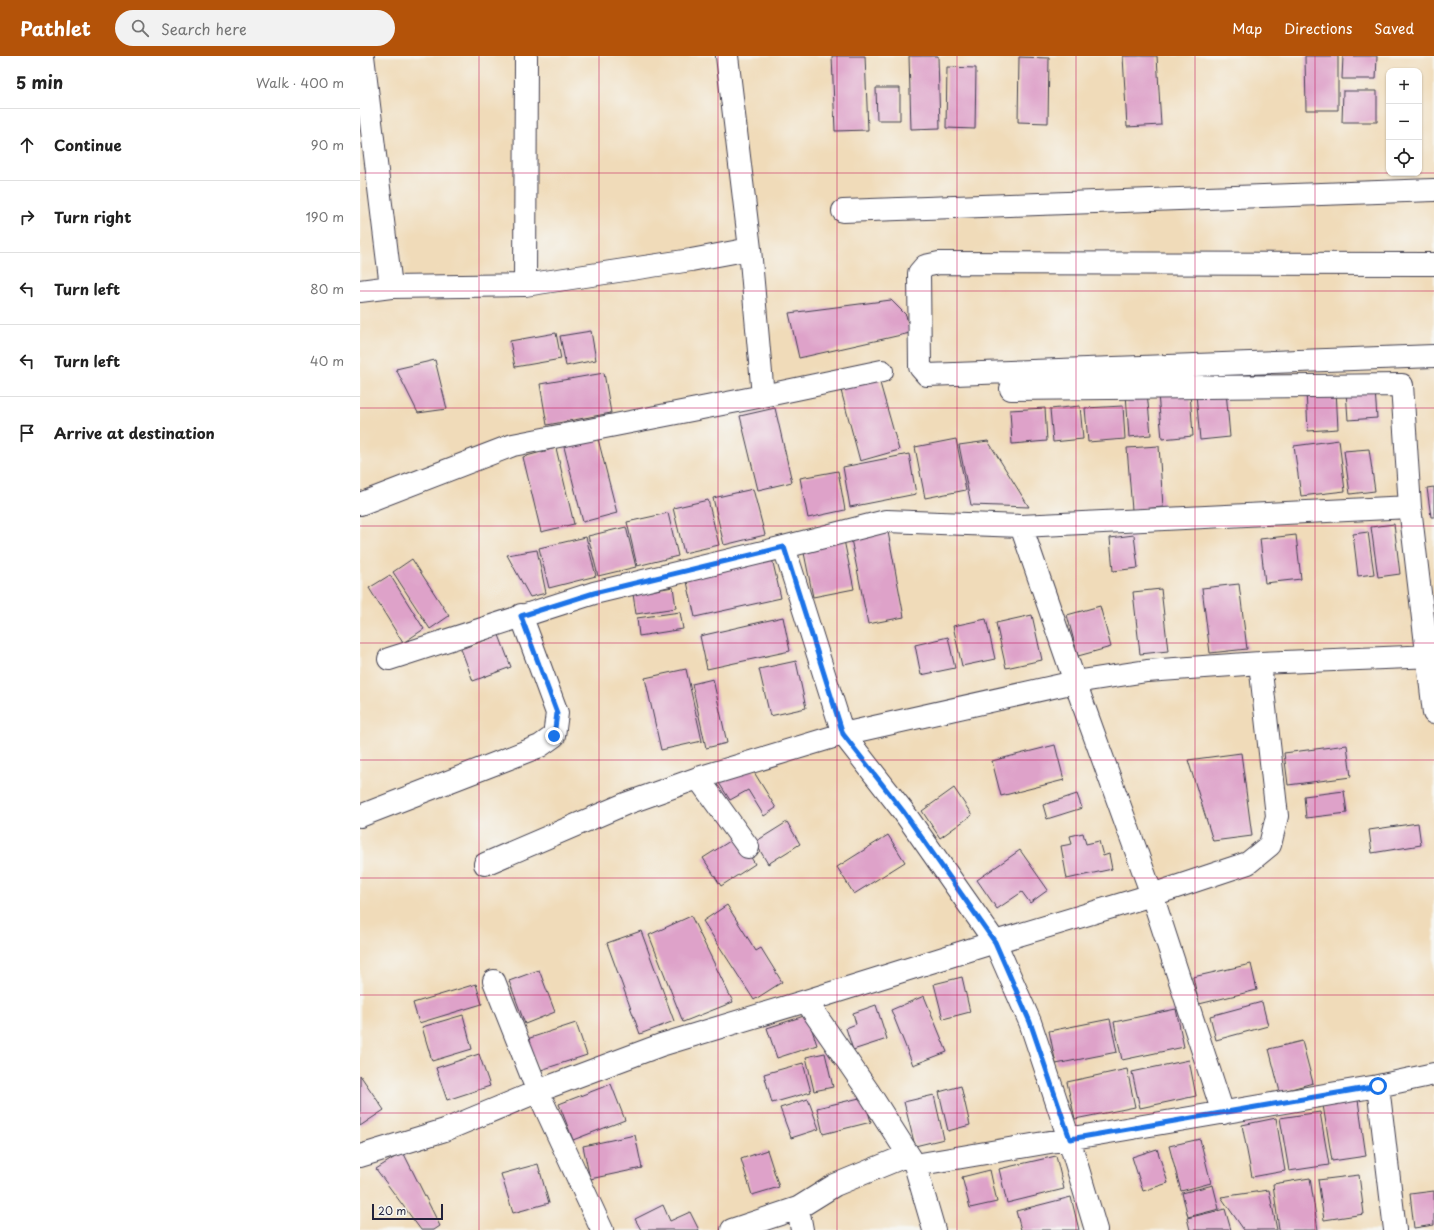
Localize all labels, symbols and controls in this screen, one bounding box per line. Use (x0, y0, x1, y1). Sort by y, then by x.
search box (115, 10, 395, 46)
text: Pathlet (20, 14, 91, 42)
icon: search (129, 17, 151, 39)
text: Search here (161, 17, 247, 40)
text: Map (1232, 18, 1262, 39)
text: Directions (1284, 18, 1352, 39)
text: Saved (1374, 18, 1414, 39)
map controls (1386, 68, 1422, 176)
button: + (1386, 68, 1422, 104)
text: 5 min (16, 69, 63, 95)
text: Walk · 400 m (256, 73, 344, 92)
button: − (1386, 104, 1422, 140)
text: Continue (54, 133, 122, 156)
icon: ahead (16, 134, 38, 156)
text: 90 m (311, 135, 344, 154)
button: locate (1386, 140, 1422, 176)
text: Turn right (54, 205, 131, 228)
icon: right (16, 206, 38, 228)
text: 190 m (305, 207, 344, 226)
text: Turn left (54, 277, 120, 300)
icon: left (16, 278, 38, 300)
text: 80 m (310, 279, 344, 298)
text: Turn left (54, 349, 120, 372)
icon: left (16, 350, 38, 372)
text: 40 m (310, 351, 344, 370)
text: Arrive at destination (54, 421, 215, 444)
icon: arrive (16, 422, 38, 444)
route end (545, 727, 563, 745)
route start (1369, 1077, 1387, 1095)
scale bar (372, 1202, 443, 1221)
text: 20 m (378, 1202, 406, 1219)

